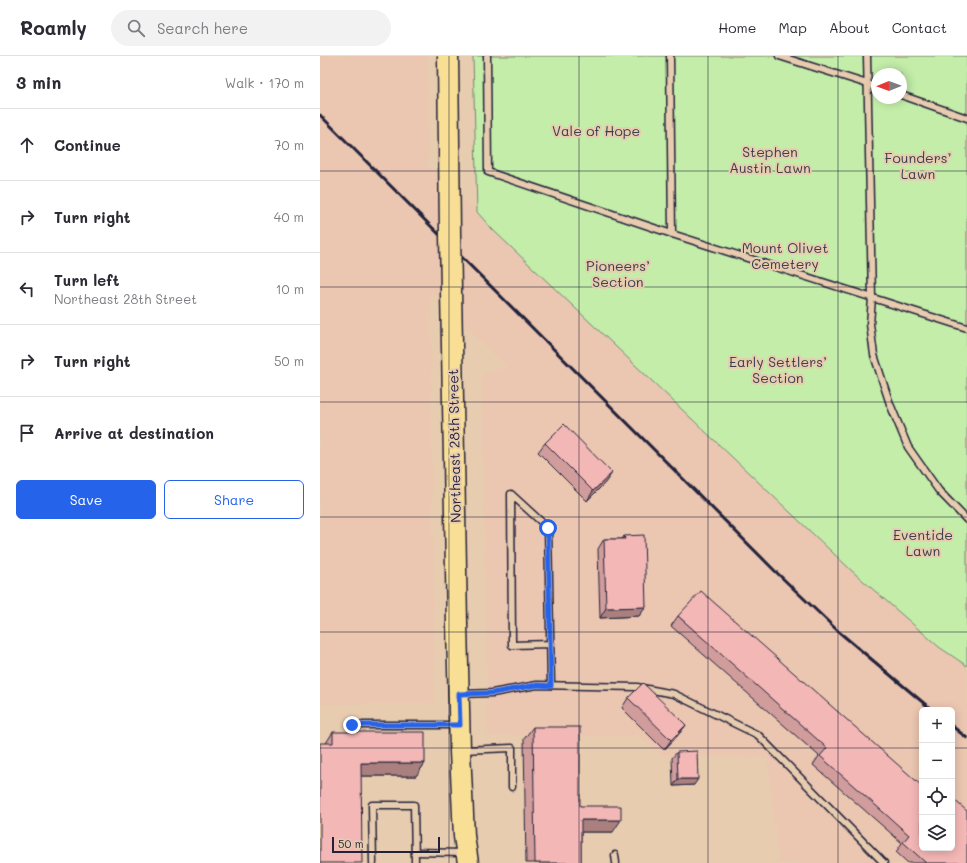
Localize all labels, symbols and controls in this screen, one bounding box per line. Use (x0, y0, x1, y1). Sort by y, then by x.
search box (111, 10, 391, 46)
text: Roamly (20, 15, 87, 40)
icon: search (125, 17, 147, 39)
text: Search here (157, 18, 248, 38)
text: Home (718, 18, 756, 37)
text: Map (778, 18, 807, 37)
text: About (829, 18, 870, 37)
text: Contact (892, 18, 947, 37)
north arrow (871, 68, 907, 104)
text: 3 min (16, 71, 61, 93)
text: Walk · 170 m (225, 74, 304, 91)
park label: Vale of Hope (552, 121, 640, 140)
icon: ahead (16, 134, 38, 156)
text: Continue (54, 135, 121, 155)
text: 70 m (274, 136, 304, 153)
park label: Stephen Austin Lawn (729, 142, 811, 177)
park label: Founders’ Lawn (885, 148, 952, 183)
icon: right (16, 206, 38, 228)
text: Turn right (54, 207, 131, 227)
text: 40 m (274, 208, 304, 225)
park label: Mount Olivet Cemetery (742, 238, 828, 273)
park label: Pioneers’ Section (586, 256, 650, 291)
text: Turn left (54, 270, 119, 290)
icon: left (16, 278, 38, 300)
text: 10 m (276, 280, 304, 297)
text: Northeast 28th Street (54, 290, 197, 307)
icon: right (16, 350, 38, 372)
text: Turn right (54, 351, 131, 371)
text: 50 m (274, 352, 304, 369)
park label: Early Settlers’ Section (729, 352, 827, 387)
street label: Northeast 28th Street (443, 369, 465, 523)
icon: arrive (16, 422, 38, 444)
text: Arrive at destination (54, 423, 214, 443)
button: Save (16, 480, 156, 519)
button: Share (164, 480, 304, 519)
route start (539, 519, 557, 537)
park label: Eventide Lawn (893, 525, 953, 560)
map controls (919, 707, 955, 851)
button: + (919, 707, 955, 743)
route end (343, 716, 361, 734)
button: − (919, 743, 955, 779)
button: locate (919, 779, 955, 815)
button: layers (919, 815, 955, 851)
scale bar (332, 835, 440, 854)
text: 50 m (338, 836, 364, 851)

